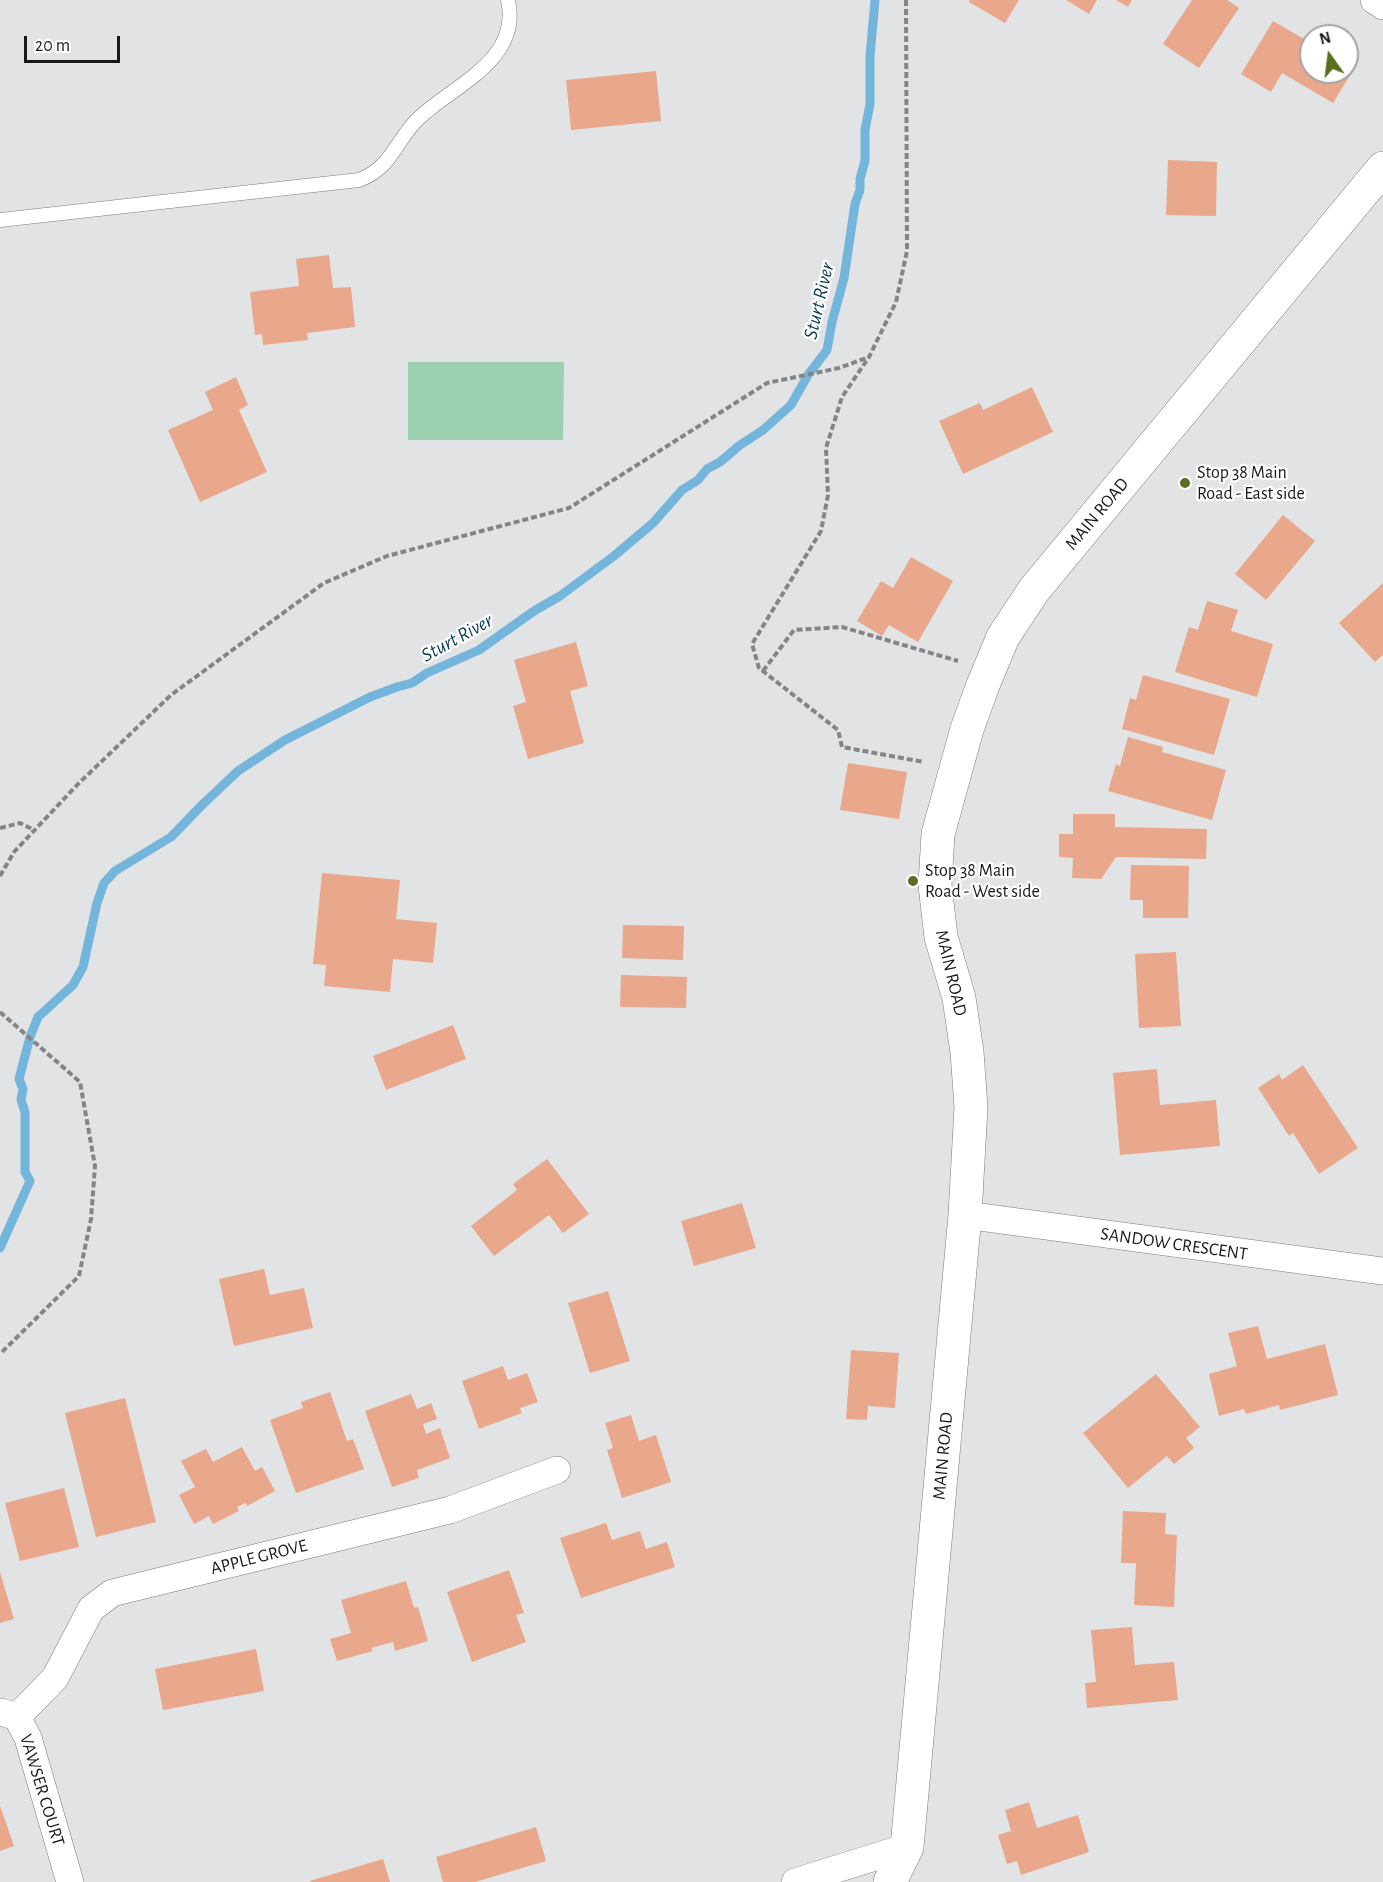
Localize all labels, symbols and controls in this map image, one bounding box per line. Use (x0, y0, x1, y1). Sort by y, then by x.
scale bar (27, 24, 123, 62)
north arrow (1299, 24, 1359, 84)
text: N (1318, 29, 1332, 48)
text: 20 m (35, 37, 70, 55)
water label: Sturt River (799, 260, 839, 342)
place label: Stop 38 Main Road - East side (1197, 462, 1305, 504)
street label: MAIN ROAD (1061, 473, 1133, 555)
marker: Stop 38 Main Road - East side (1178, 476, 1192, 490)
water label: Sturt River (417, 609, 497, 667)
place label: Stop 38 Main Road - West side (925, 860, 1040, 902)
marker: Stop 38 Main Road - West side (906, 874, 920, 888)
street label: MAIN ROAD (931, 928, 971, 1018)
street label: SANDOW CRESCENT (1099, 1223, 1249, 1265)
street label: MAIN ROAD (928, 1411, 958, 1501)
street label: APPLE GROVE (208, 1535, 310, 1579)
street label: VAWSER COURT (15, 1731, 69, 1849)

